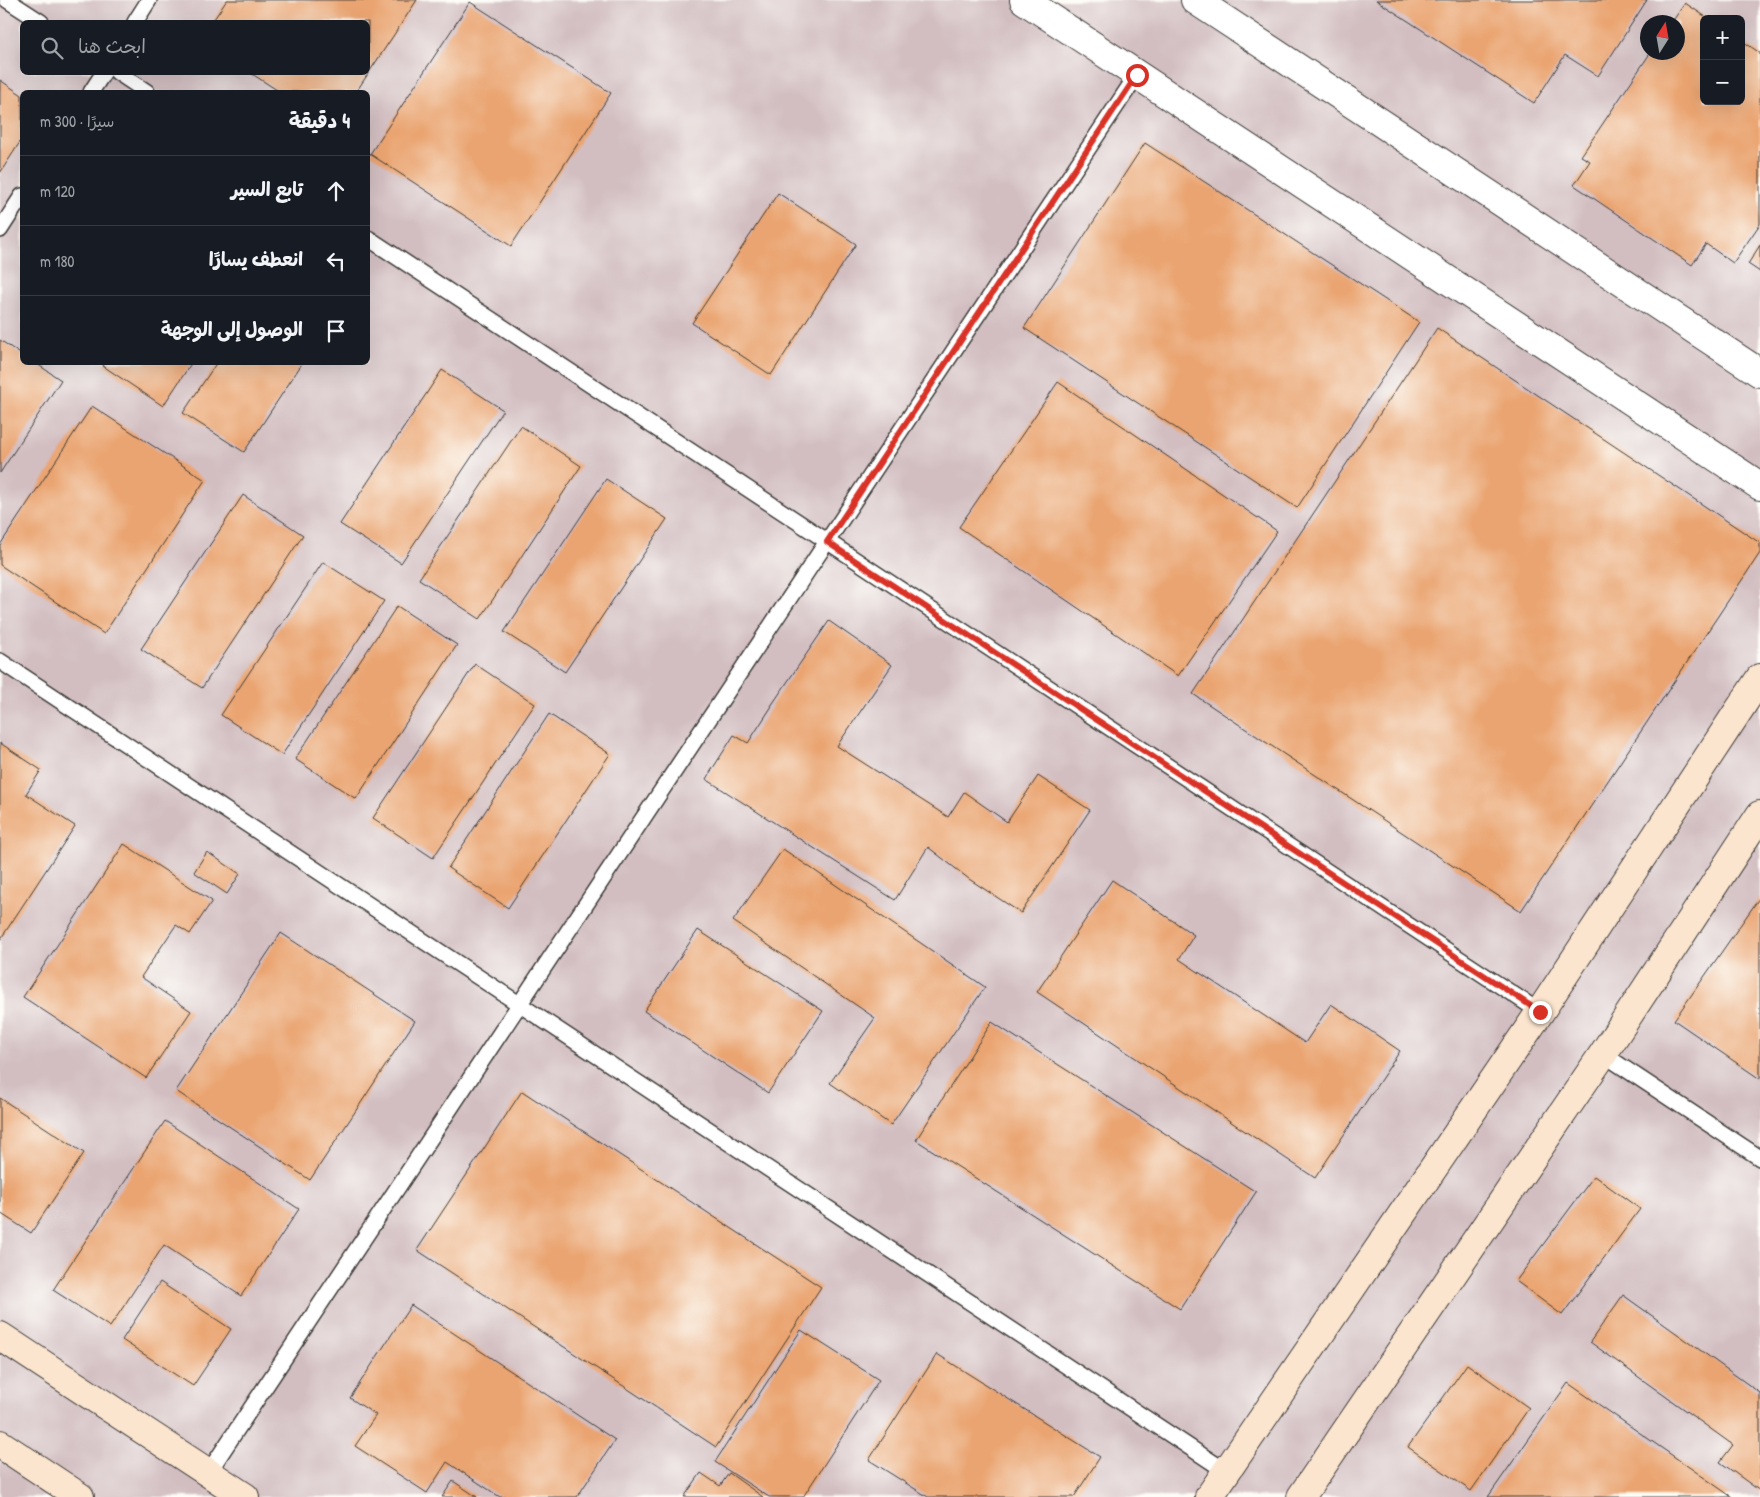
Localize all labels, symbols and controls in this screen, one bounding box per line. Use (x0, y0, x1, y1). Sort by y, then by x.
north arrow (1640, 15, 1685, 60)
map controls (1700, 15, 1745, 105)
button: + (1700, 15, 1745, 60)
search box (20, 20, 370, 75)
text: ابحث هنا (78, 33, 146, 59)
icon: search (38, 34, 66, 62)
button: − (1700, 60, 1745, 105)
route start (1126, 64, 1149, 87)
text: 4 دقيقة (289, 106, 350, 135)
text: سيرًا · 300 m (40, 110, 115, 132)
text: تابع السير (231, 176, 303, 202)
icon: ahead (322, 177, 350, 205)
text: 120 m (40, 180, 75, 202)
text: انعطف يسارًا (209, 246, 303, 272)
icon: left (322, 247, 350, 275)
text: 180 m (40, 250, 74, 272)
text: الوصول إلى الوجهة (161, 316, 303, 342)
icon: arrive (322, 317, 350, 345)
route end (1529, 1001, 1552, 1024)

